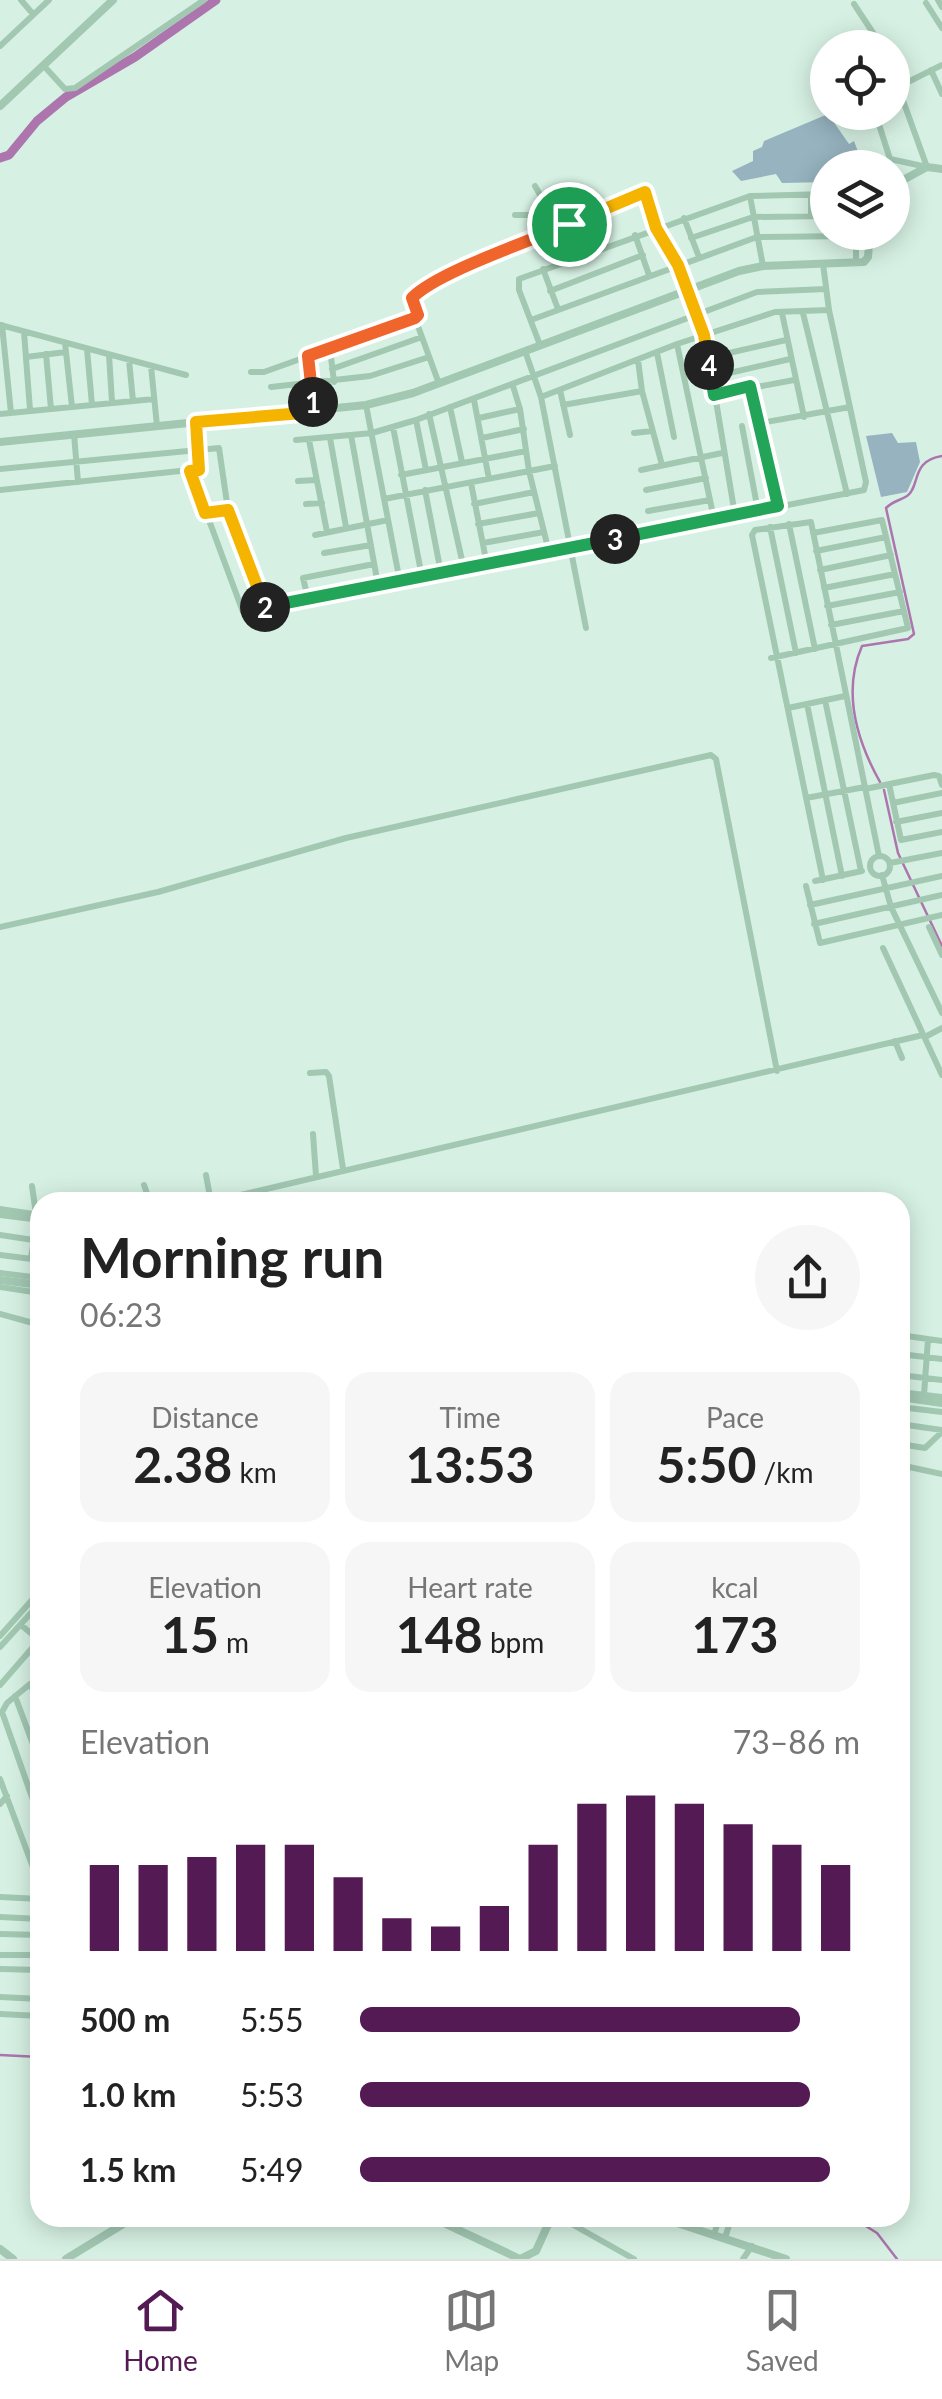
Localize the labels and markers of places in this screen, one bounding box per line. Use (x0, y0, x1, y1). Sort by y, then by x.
pin (527, 182, 612, 267)
pin: 4 (684, 340, 734, 390)
pin: 1 (288, 377, 338, 427)
pin: 3 (590, 514, 640, 564)
pin: 2 (240, 582, 290, 632)

